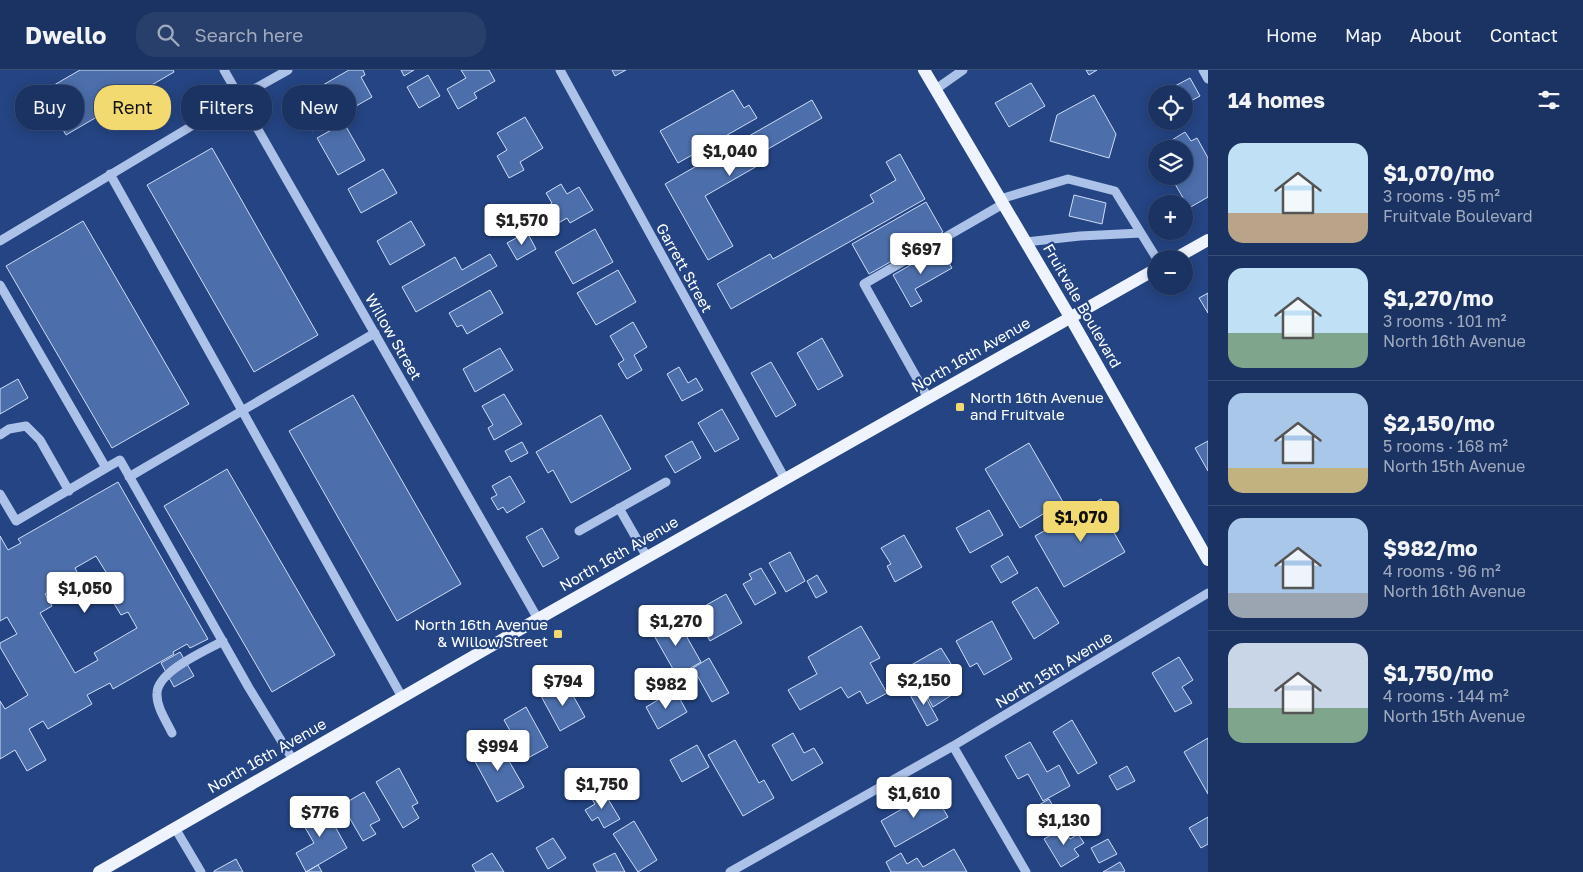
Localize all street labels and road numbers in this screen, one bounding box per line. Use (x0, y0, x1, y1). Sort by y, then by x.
street label: Garrett Street (653, 220, 717, 315)
street label: Fruitvale Boulevard (1040, 240, 1126, 371)
street label: Willow Street (362, 290, 426, 383)
street label: North 16th Avenue (908, 313, 1033, 395)
street label: North 16th Avenue (556, 512, 681, 594)
street label: North 15th Avenue (992, 627, 1116, 711)
street label: North 16th Avenue (204, 714, 329, 796)

